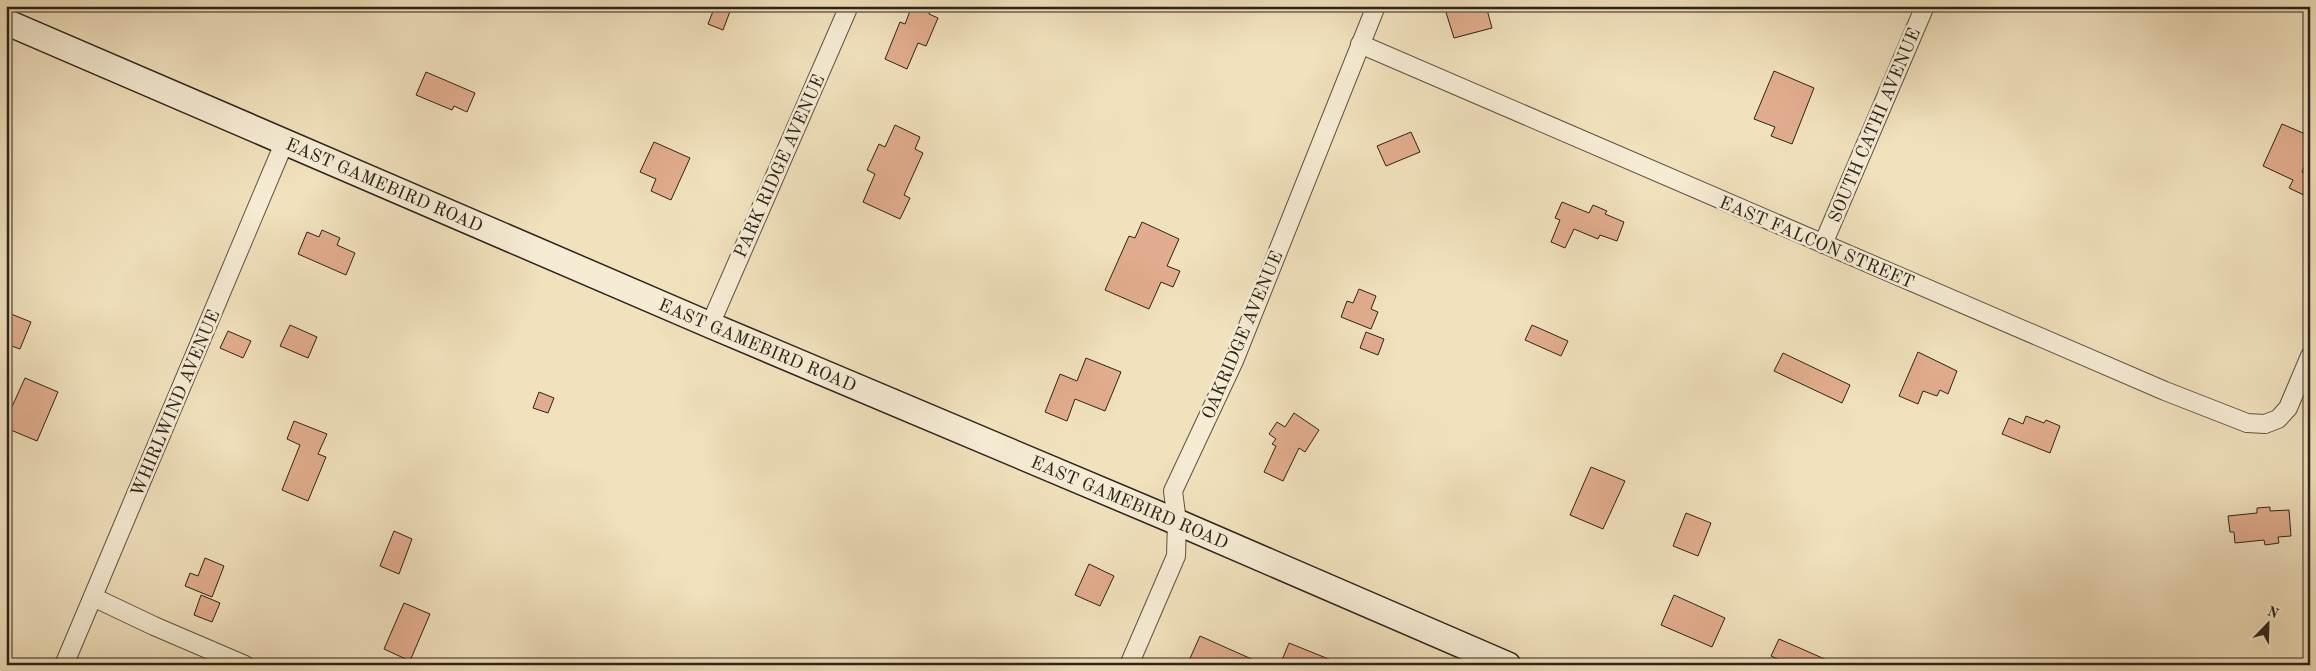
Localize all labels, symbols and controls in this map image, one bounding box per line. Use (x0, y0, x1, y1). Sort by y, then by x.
street label: SOUTH CATHI AVENUE (1826, 26, 1924, 225)
street label: PARK RIDGE AVENUE (731, 72, 828, 261)
street label: EAST GAMEBIRD ROAD (283, 135, 485, 236)
street label: EAST FALCON STREET (1717, 194, 1917, 292)
street label: OAKRIDGE AVENUE (1199, 249, 1287, 422)
street label: EAST GAMEBIRD ROAD (656, 296, 859, 396)
street label: WHIRLWIND AVENUE (128, 307, 224, 499)
street label: EAST GAMEBIRD ROAD (1028, 453, 1231, 553)
north arrow (2244, 598, 2294, 648)
text: N (2265, 604, 2281, 622)

